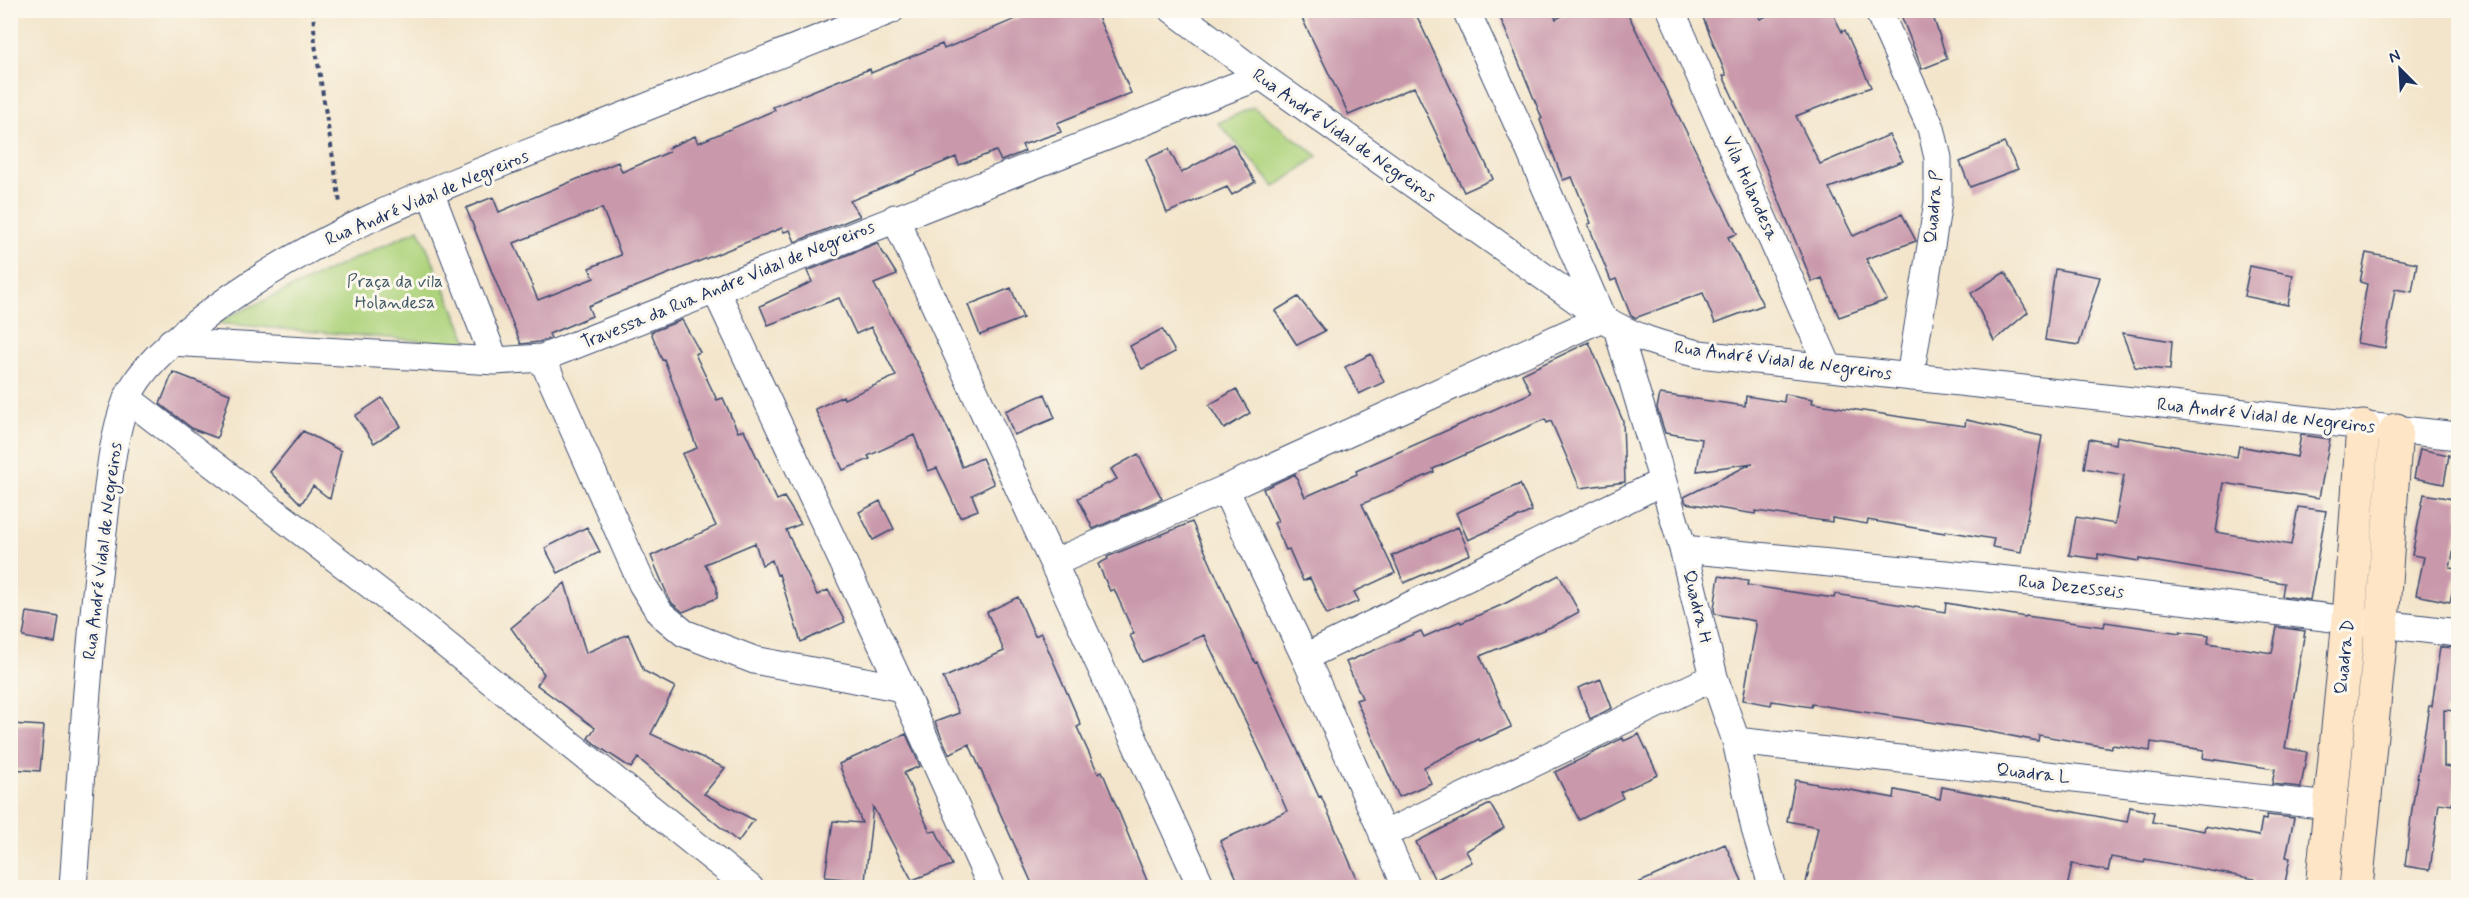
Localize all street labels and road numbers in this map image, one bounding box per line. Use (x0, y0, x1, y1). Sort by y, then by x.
street label: Rua André Vidal de Negreiros (1247, 63, 1441, 210)
street label: Vila Holandesa (1716, 132, 1784, 244)
street label: Rua André Vidal de Negreiros (321, 144, 533, 253)
street label: Quadra P (1919, 169, 1949, 245)
street label: Travessa da Rua Andre Vidal de Negreiros (578, 215, 879, 356)
street label: Rua André Vidal de Negreiros (1673, 336, 1893, 387)
street label: Rua André Vidal de Negreiros (2156, 393, 2376, 440)
street label: Rua André Vidal de Negreiros (78, 441, 129, 661)
street label: Quadra H (1676, 568, 1718, 646)
street label: Rua Dezesseis (2017, 570, 2125, 604)
street label: Quadra D (2329, 618, 2361, 696)
street label: Quadra L (1995, 758, 2071, 790)

